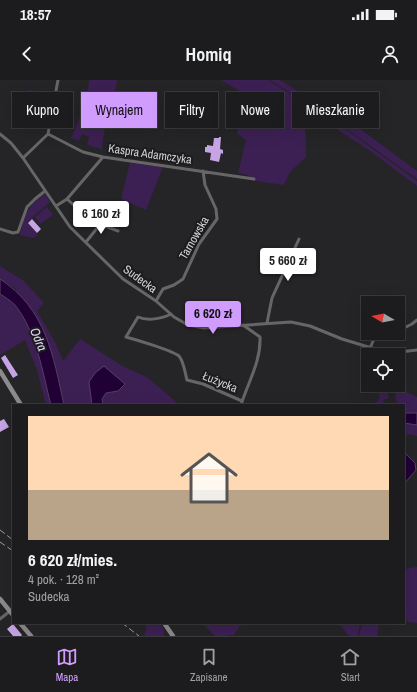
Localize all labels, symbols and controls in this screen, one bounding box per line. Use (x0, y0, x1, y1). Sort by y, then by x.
text: 18:57 (20, 4, 51, 25)
text: Homiq (186, 42, 231, 67)
icon: back (16, 43, 38, 65)
icon: person (379, 43, 401, 65)
chip: Kupno (12, 92, 73, 128)
chip: Wynajem (81, 92, 157, 128)
chip: Filtry (165, 92, 218, 128)
chip: Nowe (226, 92, 284, 128)
chip: Mieszkanie (292, 92, 379, 128)
street label: Kaspra Adamczyka (107, 140, 193, 168)
pin: 6 160 zł (60, 201, 142, 235)
text: 6 160 zł (82, 205, 120, 222)
street label: Tarnowska (175, 213, 213, 262)
pin: 5 660 zł (247, 248, 329, 282)
text: 5 660 zł (269, 252, 307, 269)
street label: Sudecka (120, 261, 161, 297)
north arrow (361, 296, 405, 340)
map controls (361, 296, 405, 392)
pin: 6 620 zł (172, 301, 254, 335)
text: 6 620 zł (194, 305, 232, 322)
water label: Odra (26, 325, 51, 353)
button: locate (361, 348, 405, 392)
street label: Łużycka (200, 368, 240, 396)
icon: home (173, 442, 245, 514)
text: 6 620 zł/mies. (28, 548, 117, 571)
text: 4 pok. · 128 m² (28, 571, 99, 588)
text: Sudecka (28, 588, 69, 605)
tab: Mapa (56, 646, 78, 684)
tab: Zapisane (190, 646, 228, 684)
tab: Start (339, 646, 361, 684)

